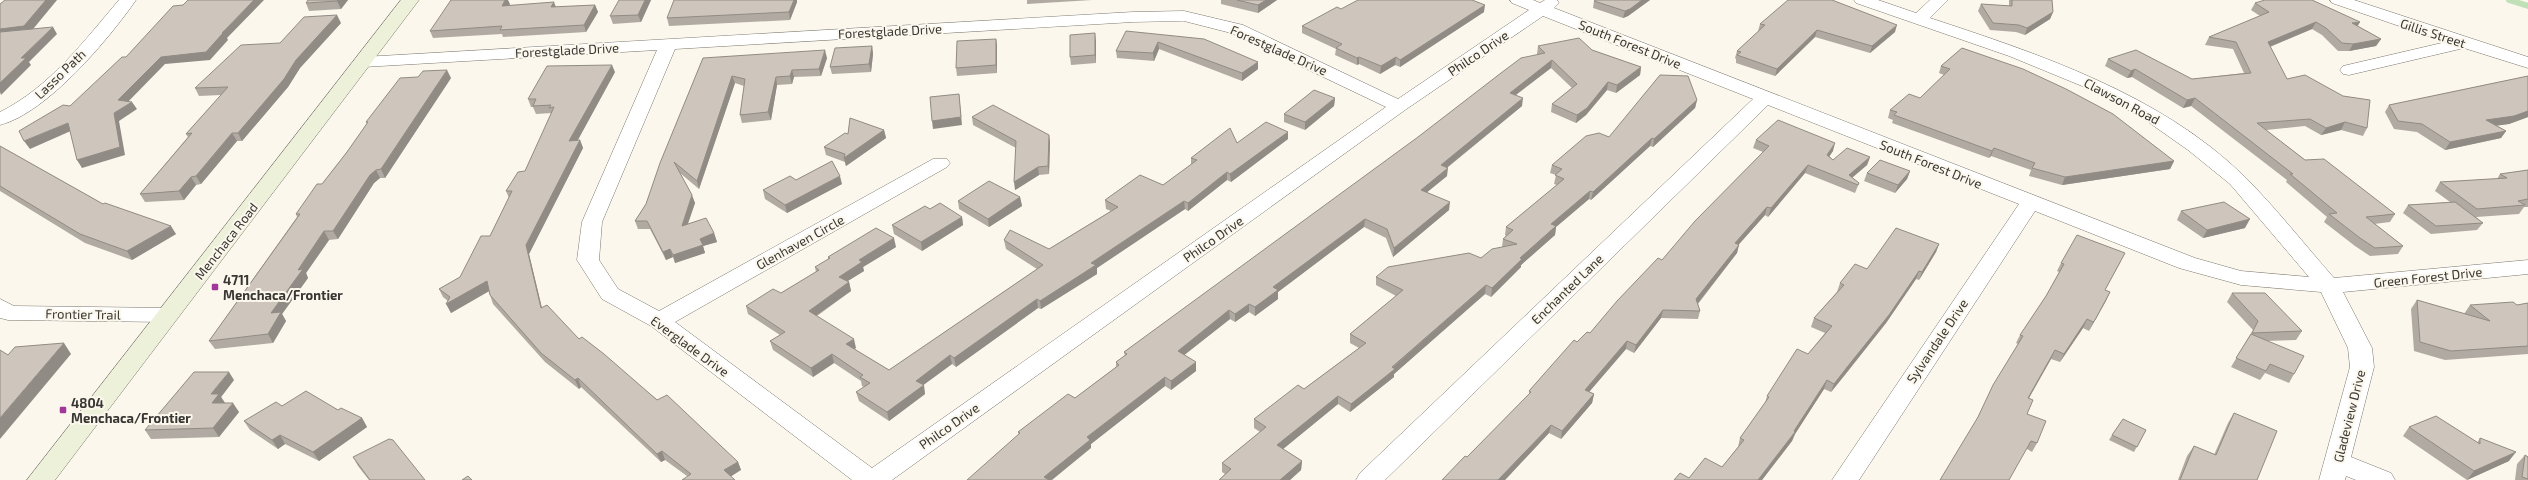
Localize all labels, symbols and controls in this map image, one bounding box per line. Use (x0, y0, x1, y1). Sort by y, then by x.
street label: Gillis Street (2398, 15, 2468, 51)
street label: South Forest Drive (1576, 16, 1684, 72)
street label: Forestglade Drive (838, 20, 942, 42)
street label: Forestglade Drive (1228, 21, 1330, 79)
street label: Philco Drive (1445, 27, 1511, 79)
street label: Forestglade Drive (515, 39, 619, 61)
street label: Lasso Path (31, 46, 89, 102)
street label: Clawson Road (2081, 74, 2163, 128)
street label: South Forest Drive (1877, 136, 1985, 192)
street label: Menchaca Road (191, 199, 261, 283)
street label: Glenhaven Circle (753, 211, 847, 273)
street label: Philco Drive (1180, 212, 1246, 266)
street label: Enchanted Lane (1528, 251, 1606, 327)
street label: Green Forest Drive (2373, 263, 2483, 291)
place label: 4711 Menchaca/Frontier (223, 272, 343, 303)
marker: 4711 Menchaca/Frontier (210, 282, 220, 292)
street label: Sylvandale Drive (1903, 296, 1971, 386)
street label: Frontier Trail (45, 305, 121, 323)
street label: Everglade Drive (648, 312, 732, 380)
street label: Gladeview Drive (2330, 368, 2368, 464)
place label: 4804 Menchaca/Frontier (71, 395, 191, 426)
street label: Philco Drive (916, 399, 982, 453)
marker: 4804 Menchaca/Frontier (58, 405, 68, 415)

